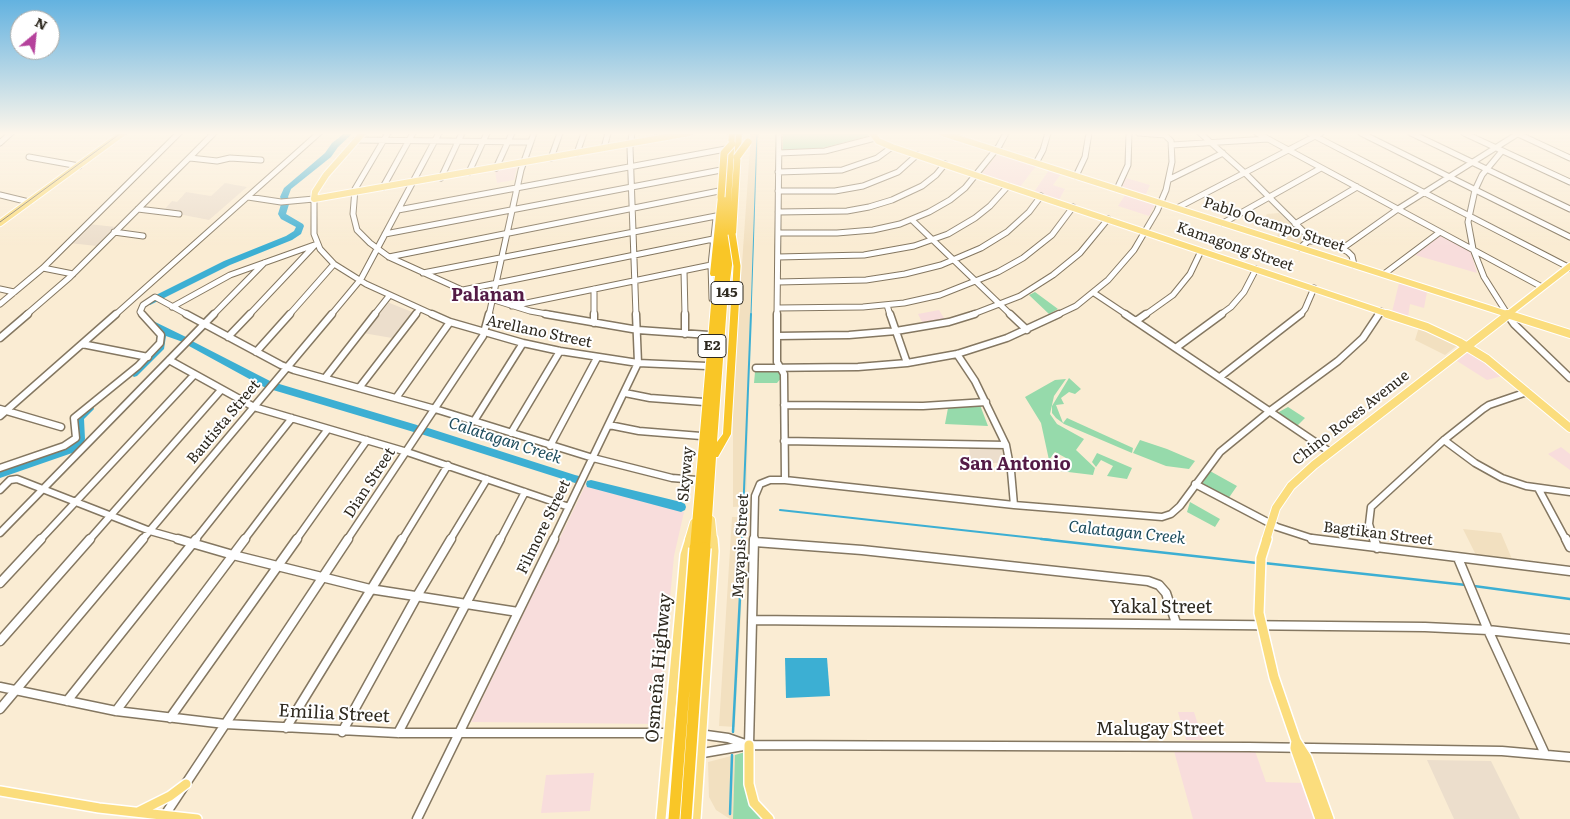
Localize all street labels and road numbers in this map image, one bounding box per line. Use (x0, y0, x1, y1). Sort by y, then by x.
street label: Pablo Ocampo Street (1201, 194, 1347, 256)
street label: Kamagong Street (1174, 219, 1296, 275)
road number: 145 (711, 282, 743, 304)
street label: Arellano Street (484, 312, 594, 352)
road number: E2 (698, 334, 726, 358)
street label: Chino Roces Avenue (1289, 367, 1413, 469)
street label: Bautista Street (184, 376, 264, 468)
street label: Dian Street (341, 444, 399, 522)
street label: Skyway (675, 446, 697, 502)
street label: Filmore Street (513, 477, 575, 577)
street label: Mayapis Street (729, 493, 753, 599)
street label: Bagtikan Street (1322, 518, 1434, 550)
street label: Osmeña Highway (642, 592, 676, 744)
street label: Yakal Street (1110, 597, 1212, 619)
street label: Emilia Street (278, 700, 390, 728)
street label: Malugay Street (1096, 719, 1224, 741)

